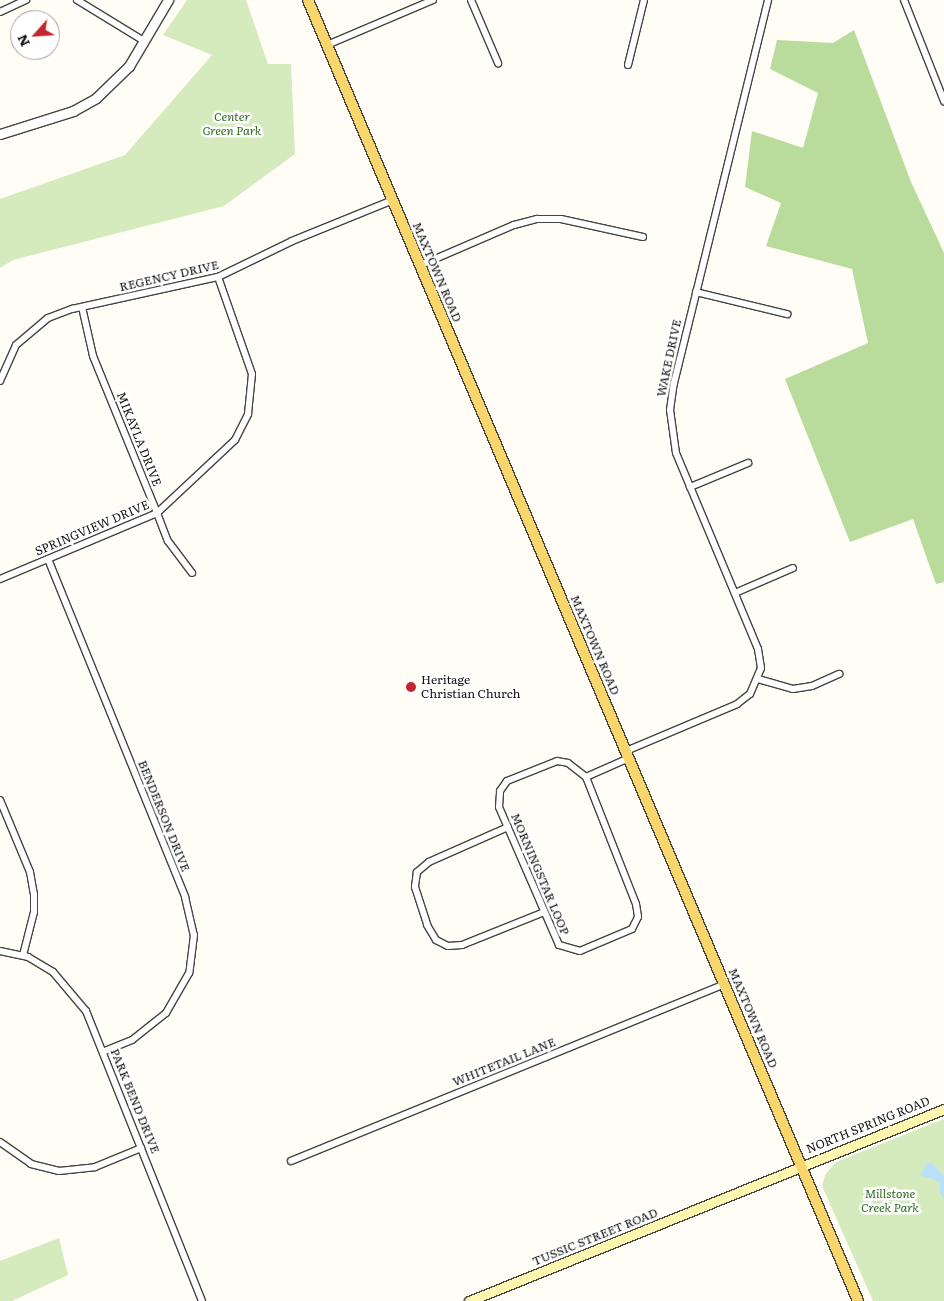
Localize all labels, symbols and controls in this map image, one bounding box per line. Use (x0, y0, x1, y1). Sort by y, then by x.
north arrow (10, 10, 60, 60)
text: N (11, 31, 34, 51)
park label: Center Green Park (203, 110, 261, 138)
street label: MAXTOWN ROAD (409, 220, 465, 324)
street label: REGENCY DRIVE (118, 258, 220, 294)
street label: WAKE DRIVE (654, 318, 684, 398)
street label: MIKAYLA DRIVE (114, 390, 164, 488)
street label: SPRINGVIEW DRIVE (33, 497, 151, 559)
street label: MAXTOWN ROAD (567, 593, 623, 697)
place label: Heritage Christian Church (421, 673, 521, 701)
marker: Heritage Christian Church (405, 681, 417, 693)
street label: BENDERSON DRIVE (135, 758, 193, 874)
street label: MORNINGSTAR LOOP (508, 811, 572, 937)
street label: MAXTOWN ROAD (725, 966, 781, 1070)
street label: WHITETAIL LANE (450, 1035, 558, 1089)
street label: PARK BEND DRIVE (107, 1046, 163, 1156)
street label: NORTH SPRING ROAD (804, 1094, 932, 1156)
park label: Millstone Creek Park (861, 1187, 919, 1215)
street label: TUSSIC STREET ROAD (530, 1205, 660, 1269)

